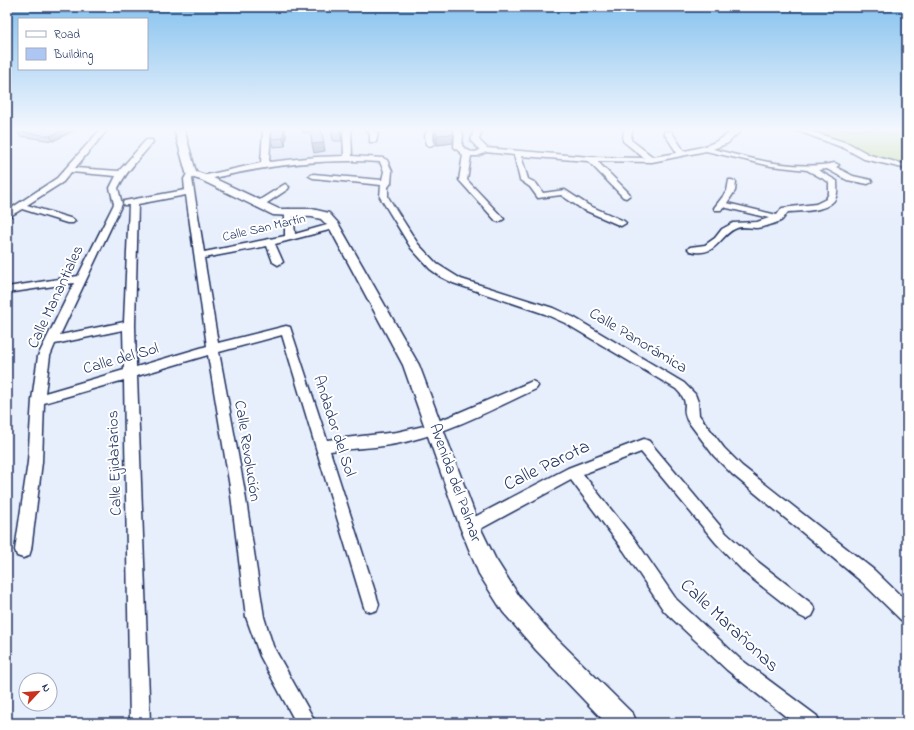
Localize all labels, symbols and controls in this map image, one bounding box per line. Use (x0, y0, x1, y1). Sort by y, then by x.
legend (18, 18, 148, 70)
text: Road (54, 26, 80, 44)
text: Building (53, 46, 93, 65)
street label: Calle San Martín (221, 209, 307, 247)
street label: Calle Manantiales (22, 241, 90, 353)
street label: Calle Panorámica (584, 302, 692, 380)
street label: Calle del Sol (80, 337, 162, 381)
street label: Andador del Sol (306, 372, 362, 480)
street label: Calle Revolución (227, 399, 267, 503)
street label: Calle Ejidatarios (101, 410, 129, 516)
street label: Avenida del Palmar (422, 420, 488, 546)
street label: Calle Parota (499, 434, 595, 498)
street label: Calle Marañonas (673, 573, 785, 679)
north arrow (18, 672, 58, 712)
text: N (37, 681, 55, 695)

